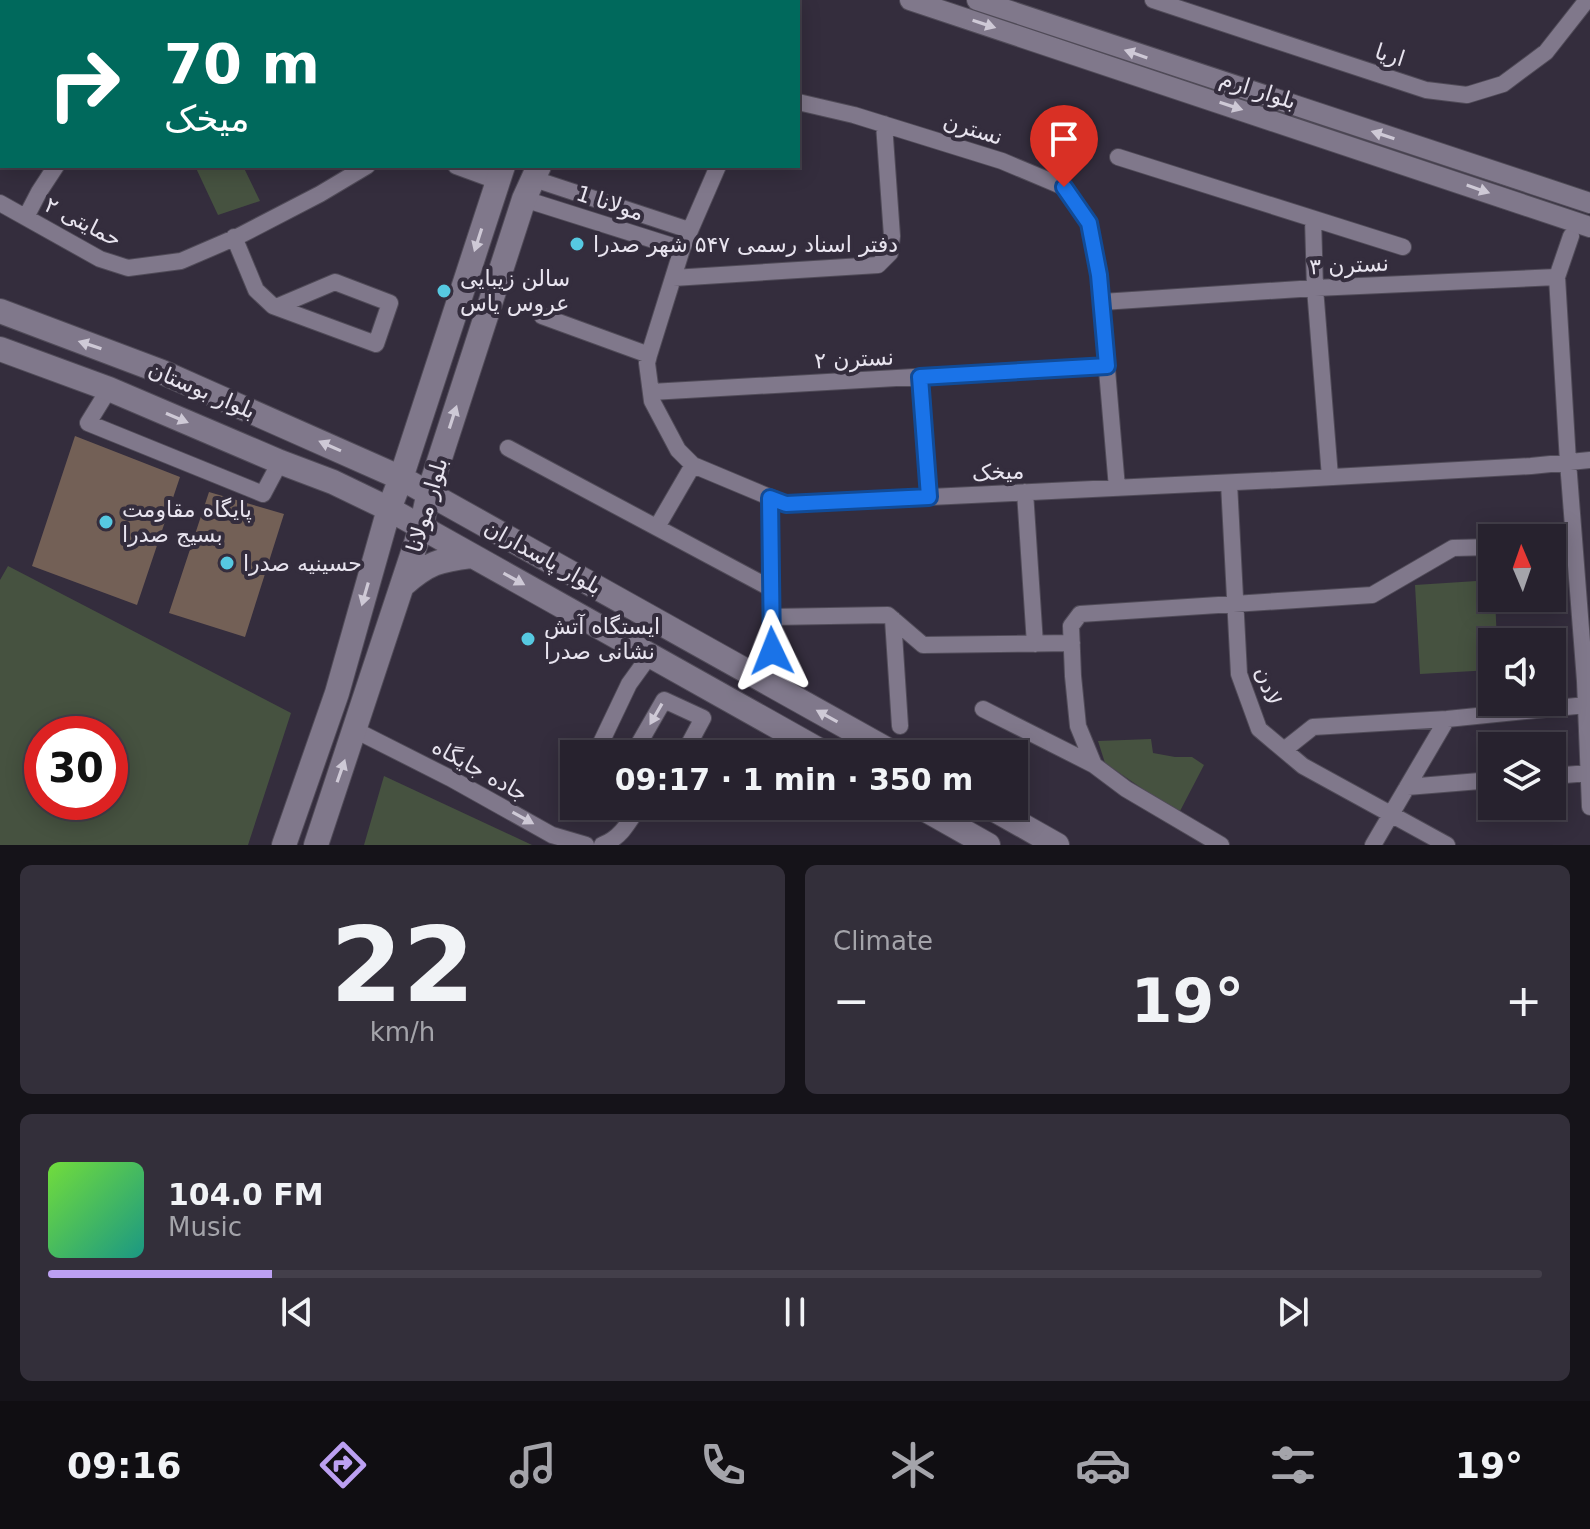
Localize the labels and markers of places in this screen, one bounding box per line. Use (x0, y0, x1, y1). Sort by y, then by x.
pin (1030, 105, 1098, 187)
place label: دفتر اسناد رسمی ۵۴۷ شهر صدرا (593, 232, 898, 257)
marker: دفتر اسناد رسمی ۵۴۷ شهر صدرا (568, 235, 586, 253)
place label: سالن زیبایی عروس یاس (460, 266, 570, 317)
marker: سالن زیبایی عروس یاس (435, 282, 453, 300)
place label: پایگاه مقاومت بسیج صدرا (122, 497, 252, 547)
marker: پایگاه مقاومت بسیج صدرا (97, 513, 115, 531)
place label: حسینیه صدرا (243, 551, 362, 576)
marker: حسینیه صدرا (218, 554, 236, 572)
place label: ایستگاه آتش نشانی صدرا (544, 613, 660, 664)
marker: ایستگاه آتش نشانی صدرا (519, 630, 537, 648)

